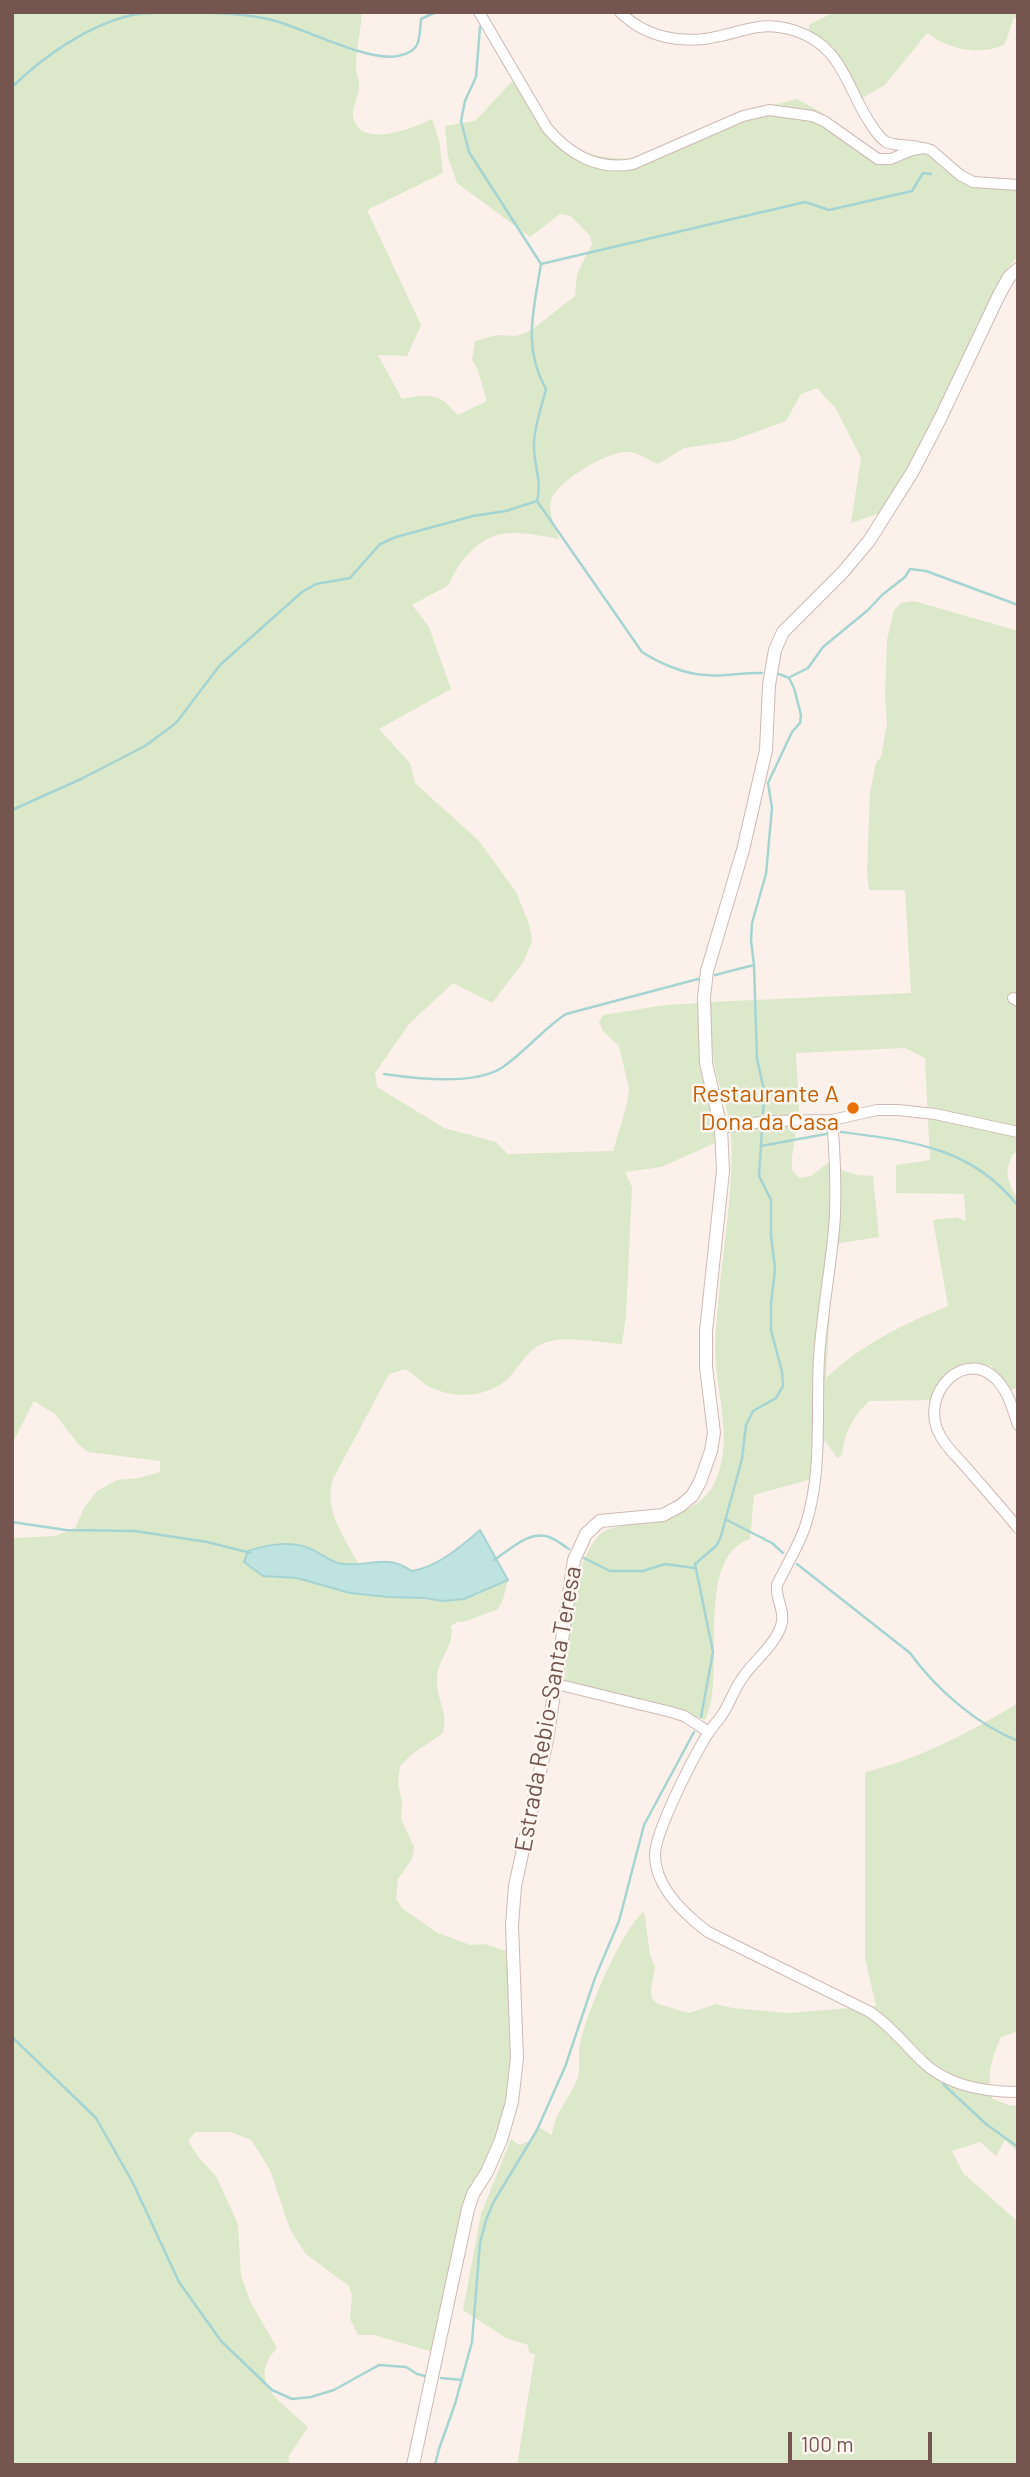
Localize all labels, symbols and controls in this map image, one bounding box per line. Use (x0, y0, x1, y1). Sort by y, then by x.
place label: Restaurante A Dona da Casa (692, 1080, 839, 1136)
marker: Restaurante A Dona da Casa (845, 1100, 861, 1116)
street label: Estrada Rebio-Santa Teresa (509, 1564, 587, 1854)
scale bar (792, 2418, 936, 2462)
text: 100 m (801, 2431, 854, 2456)

